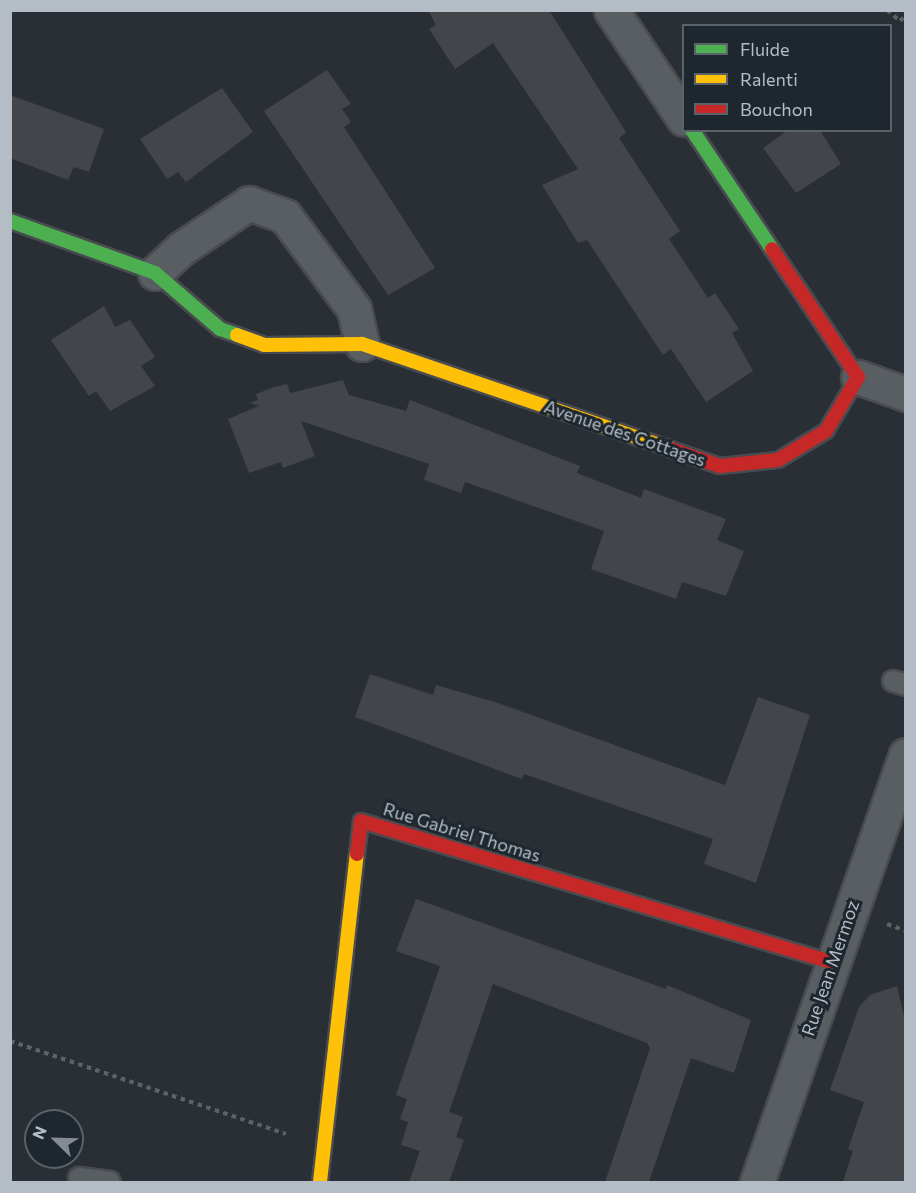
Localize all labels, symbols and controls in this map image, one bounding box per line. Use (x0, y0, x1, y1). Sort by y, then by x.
legend (682, 24, 892, 132)
text: Fluide (740, 38, 789, 60)
text: Ralenti (740, 68, 798, 90)
text: Bouchon (740, 98, 813, 120)
street label: Avenue des Cottages (541, 395, 709, 471)
street label: Rue Gabriel Thomas (381, 798, 543, 866)
street label: Rue Jean Mermoz (797, 897, 863, 1039)
north arrow (24, 1109, 84, 1169)
text: N (28, 1123, 50, 1142)

